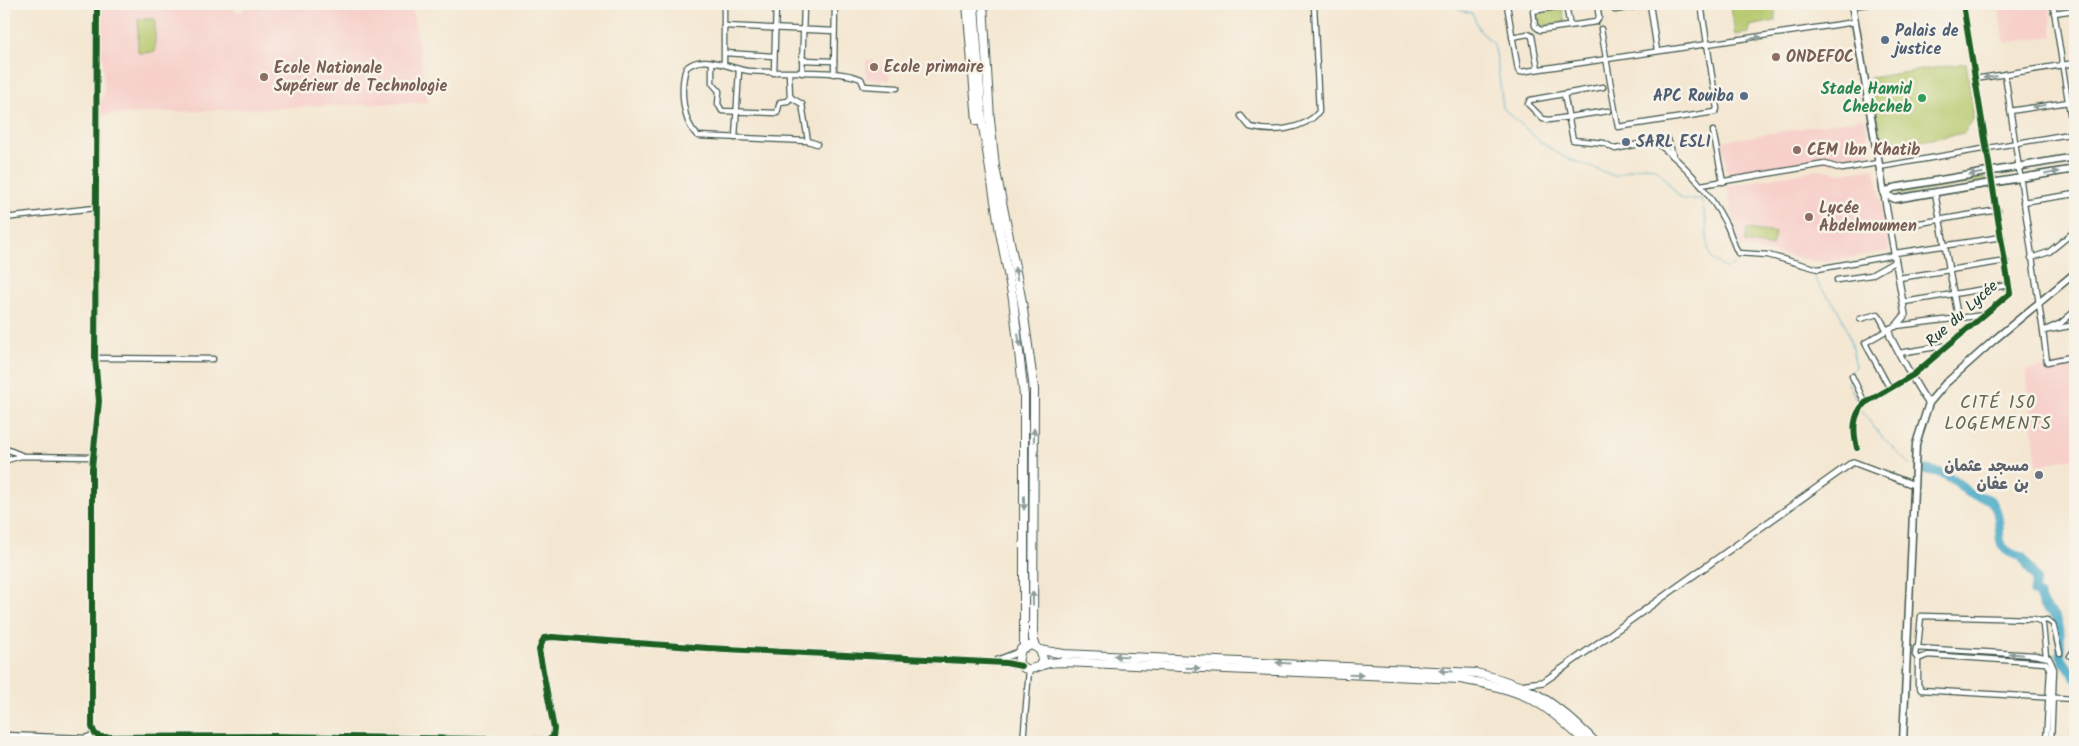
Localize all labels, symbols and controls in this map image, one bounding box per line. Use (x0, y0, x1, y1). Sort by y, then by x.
place label: Palais de justice (1890, 19, 1959, 62)
one-way arrow (1747, 33, 1763, 41)
marker: Palais de justice (1879, 34, 1891, 46)
place label: ONDEFOC (1786, 45, 1854, 70)
marker: ONDEFOC (1770, 51, 1782, 63)
place label: Ecole primaire (884, 55, 984, 80)
place label: Ecole Nationale Supérieur de Technologie (274, 56, 447, 99)
marker: Ecole primaire (868, 61, 880, 73)
marker: Ecole Nationale Supérieur de Technologie (258, 71, 270, 83)
one-way arrow (1982, 73, 1998, 81)
place label: Stade Hamid Chebcheb (1821, 77, 1912, 120)
place label: APC Rouiba (1653, 84, 1734, 109)
marker: APC Rouiba (1738, 90, 1750, 102)
marker: Stade Hamid Chebcheb (1916, 92, 1928, 104)
one-way arrow (2031, 103, 2047, 111)
place label: SARL ESLI (1636, 130, 1711, 155)
marker: SARL ESLI (1620, 136, 1632, 148)
place label: CEM Ibn Khatib (1807, 138, 1920, 163)
marker: CEM Ibn Khatib (1791, 144, 1803, 156)
one-way arrow (2044, 169, 2060, 177)
one-way arrow (1967, 171, 1983, 179)
place label: Lycée Abdelmoumen (1819, 196, 1917, 239)
marker: Lycée Abdelmoumen (1803, 211, 1815, 223)
one-way arrow (1012, 267, 1020, 282)
street label: Rue du Lycée (1920, 274, 2004, 354)
one-way arrow (1015, 333, 1023, 349)
district label: CITÉ 150 LOGEMENTS (1944, 389, 2052, 439)
one-way arrow (1030, 427, 1038, 443)
place label: مسجد عثمان بن عفان (1944, 454, 2029, 497)
marker: مسجد عثمان بن عفان (2033, 469, 2045, 481)
one-way arrow (1021, 495, 1029, 511)
one-way arrow (1029, 590, 1037, 606)
one-way arrow (2008, 650, 2024, 658)
one-way arrow (1113, 652, 1129, 660)
one-way arrow (1275, 659, 1291, 667)
one-way arrow (1186, 664, 1202, 672)
one-way arrow (1437, 666, 1453, 674)
one-way arrow (1348, 671, 1364, 679)

